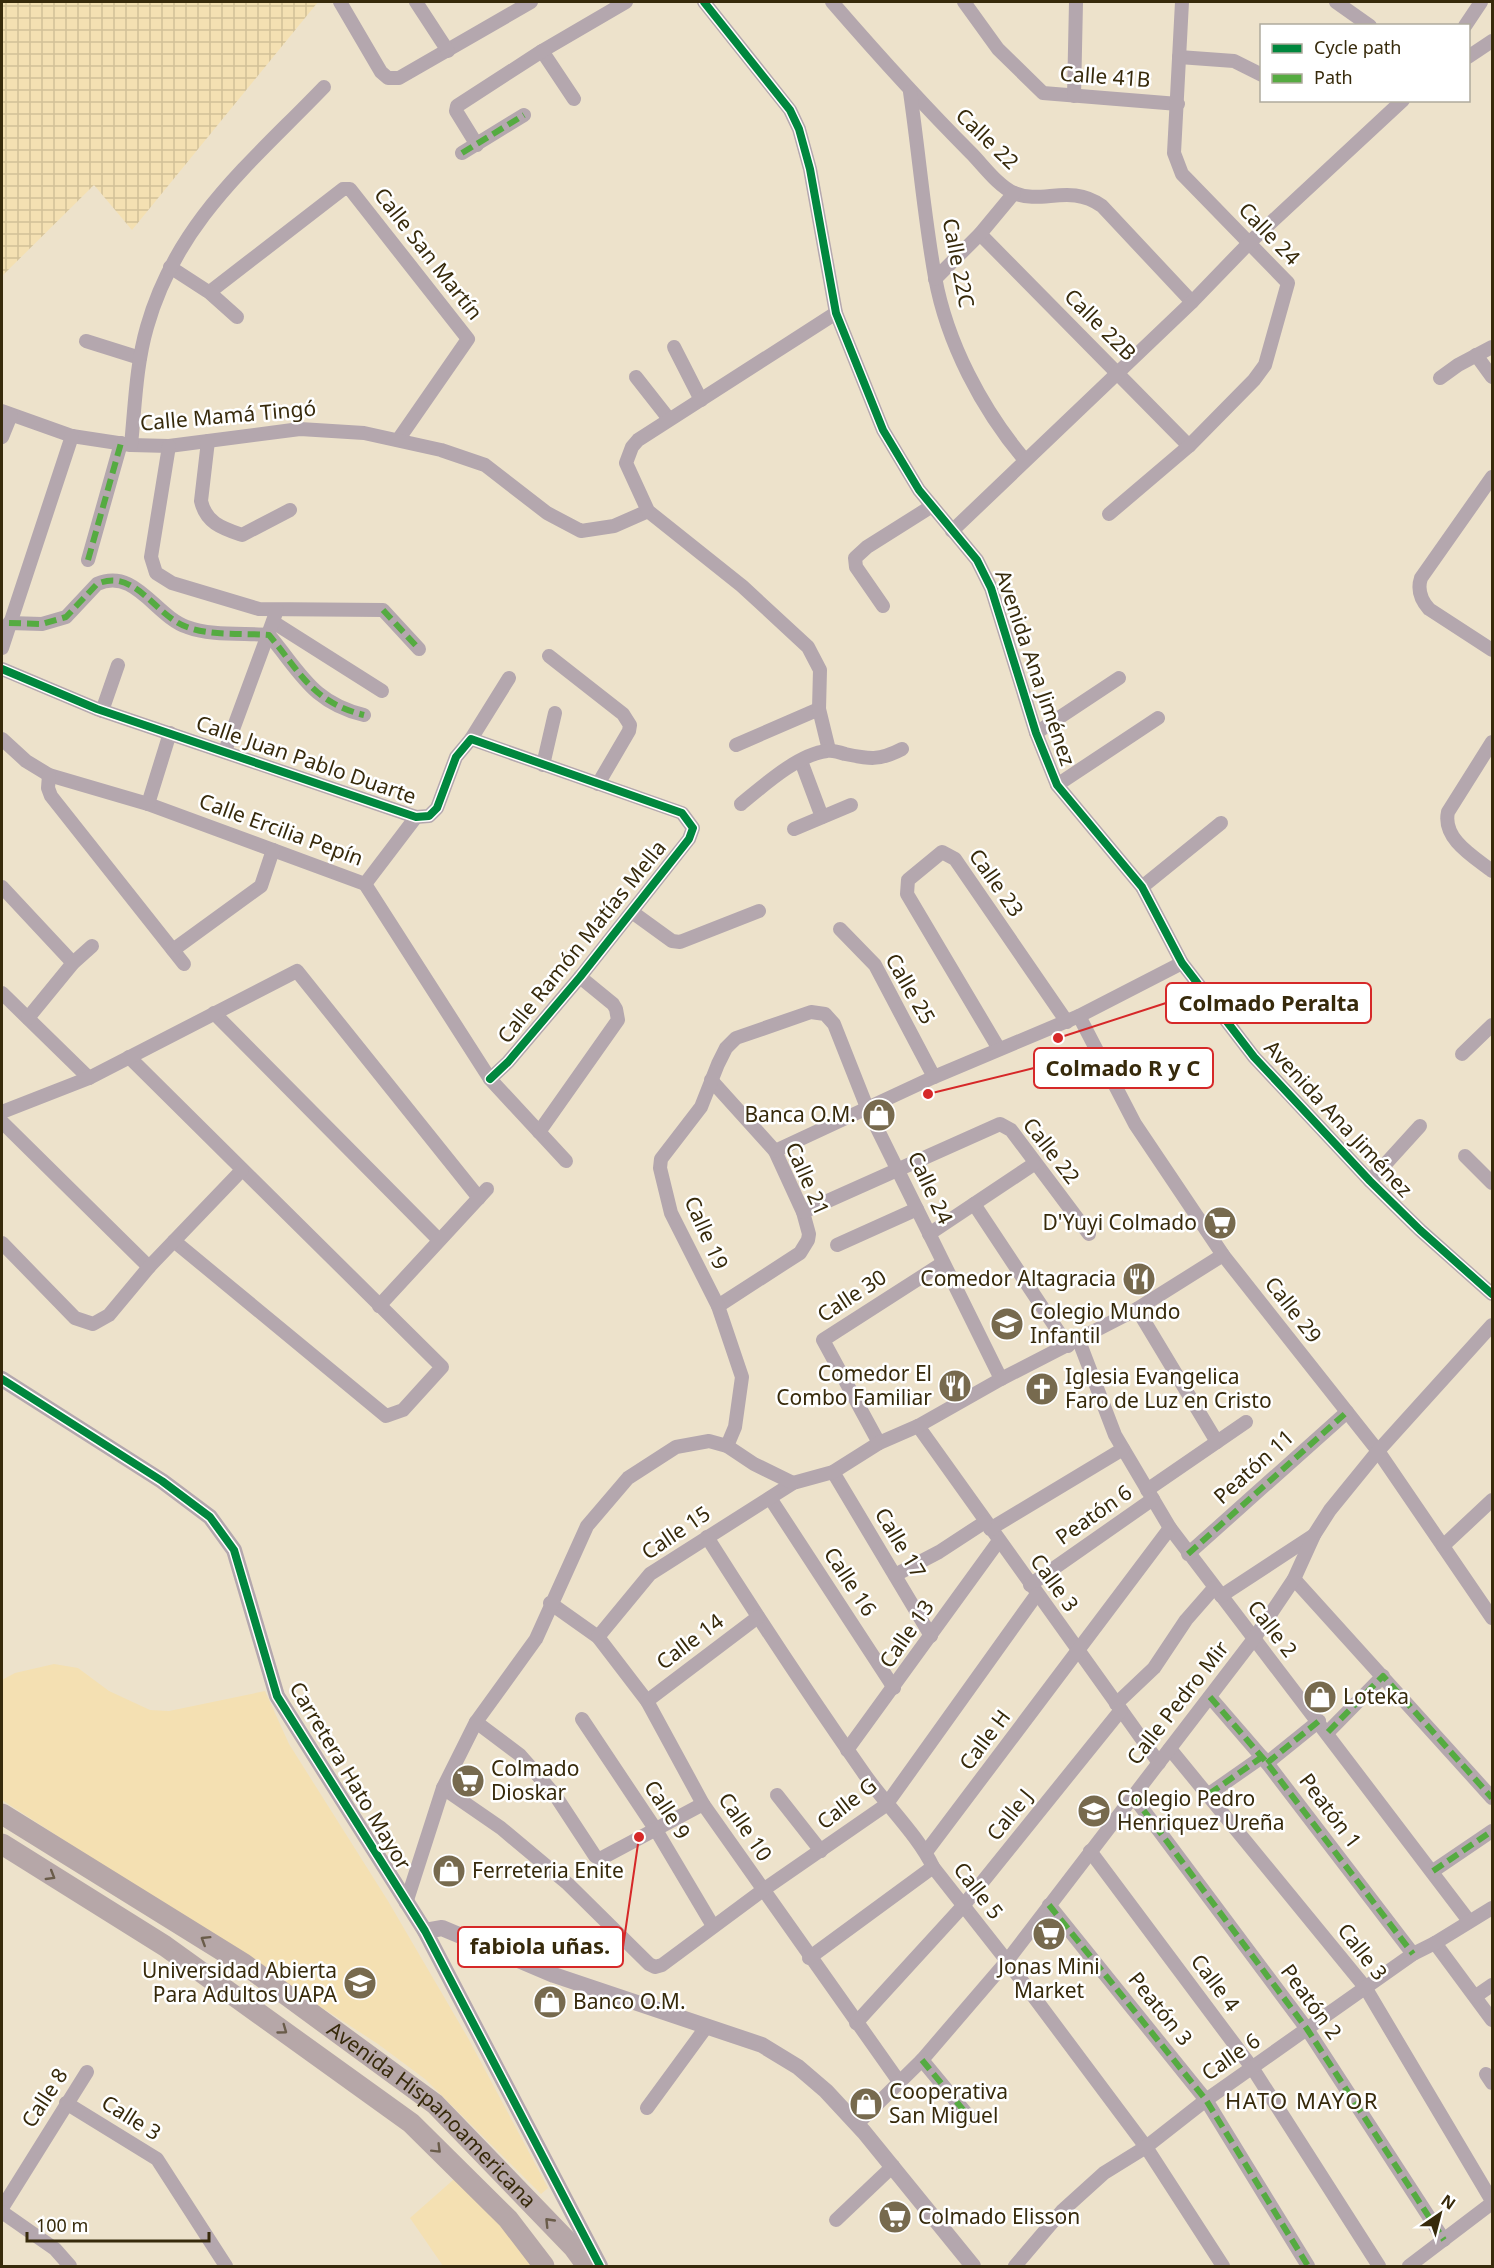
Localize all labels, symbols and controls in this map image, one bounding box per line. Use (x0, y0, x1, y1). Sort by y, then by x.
legend (1260, 24, 1470, 102)
text: Cycle path (1314, 35, 1401, 59)
street label: Calle 41B (1059, 59, 1151, 93)
text: Path (1314, 65, 1353, 89)
street label: Calle 22 (950, 101, 1025, 175)
street label: Calle San Martín (368, 182, 489, 325)
street label: Calle 24 (1233, 196, 1307, 271)
street label: Calle 22C (937, 216, 981, 310)
street label: Calle 22B (1059, 282, 1143, 366)
street label: Calle Mamá Tingó (139, 393, 317, 437)
street label: Avenida Ana Jiménez (989, 566, 1083, 769)
street label: Calle Juan Pablo Duarte (192, 708, 420, 810)
street label: Calle Ercilia Pepín (195, 786, 367, 872)
street label: Calle Ramón Matías Mella (491, 834, 672, 1049)
street label: Calle 23 (963, 843, 1030, 922)
street label: Calle 25 (879, 948, 942, 1029)
callout: Colmado Peralta (1166, 983, 1371, 1023)
text: Colmado Peralta (1178, 987, 1360, 1017)
street label: Avenida Ana Jiménez (1259, 1034, 1419, 1203)
callout: Colmado R y C (1034, 1048, 1213, 1088)
text: Colmado R y C (1046, 1052, 1201, 1082)
shop icon: Banca O.M. (861, 1097, 897, 1133)
place label: Banca O.M. (744, 1100, 856, 1128)
street label: Calle 22 (1017, 1111, 1087, 1189)
street label: Calle 21 (779, 1138, 836, 1220)
street label: Calle 24 (902, 1147, 960, 1228)
street label: Calle 19 (678, 1192, 735, 1274)
supermarket icon: D'Yuyi Colmado (1202, 1205, 1238, 1241)
place label: D'Yuyi Colmado (1042, 1208, 1197, 1236)
restaurant icon: Comedor Altagracia (1121, 1261, 1157, 1297)
street label: Calle 30 (811, 1262, 891, 1328)
place label: Comedor Altagracia (920, 1264, 1116, 1292)
street label: Calle 29 (1259, 1270, 1329, 1348)
place label: Colegio Mundo Infantil (1030, 1297, 1180, 1349)
school or university icon: Colegio Mundo Infantil (989, 1306, 1025, 1342)
place label: Comedor El Combo Familiar (776, 1359, 932, 1411)
place label: Iglesia Evangelica Faro de Luz en Cristo (1065, 1362, 1272, 1414)
restaurant icon: Comedor El Combo Familiar (937, 1368, 973, 1404)
church icon: Iglesia Evangelica Faro de Luz en Cristo (1024, 1371, 1060, 1407)
street label: Peatón 11 (1207, 1423, 1300, 1510)
street label: Peatón 6 (1050, 1478, 1137, 1551)
street label: Calle 15 (636, 1499, 715, 1565)
street label: Calle 17 (869, 1502, 933, 1583)
street label: Calle 16 (818, 1541, 884, 1621)
street label: Calle 3 (1024, 1548, 1085, 1617)
street label: Calle 13 (873, 1594, 940, 1673)
street label: Calle 2 (1242, 1594, 1304, 1663)
street label: Calle 14 (650, 1607, 729, 1676)
street label: Calle Pedro Mir (1120, 1634, 1235, 1770)
street label: Carretera Hato Mayor (284, 1676, 418, 1875)
shop icon: Loteka (1302, 1679, 1338, 1715)
place label: Loteka (1343, 1682, 1409, 1710)
street label: Calle H (952, 1704, 1016, 1775)
place label: Colmado Dioskar (491, 1754, 579, 1806)
supermarket icon: Colmado Dioskar (450, 1763, 486, 1799)
street label: Peatón 1 (1293, 1767, 1368, 1854)
street label: Calle G (811, 1771, 882, 1835)
street label: Calle 9 (638, 1774, 697, 1844)
street label: Calle J (980, 1783, 1039, 1846)
place label: Colegio Pedro Henriquez Ureña (1117, 1784, 1285, 1836)
street label: Calle 10 (713, 1787, 779, 1866)
school or university icon: Colegio Pedro Henriquez Ureña (1076, 1793, 1112, 1829)
shop icon: Ferreteria Enite (431, 1853, 467, 1889)
place label: Ferreteria Enite (472, 1856, 624, 1884)
street label: Calle 5 (948, 1856, 1010, 1925)
one-way arrow (45, 1868, 55, 1880)
supermarket icon: Jonas Mini Market (1031, 1916, 1067, 1952)
street label: Calle 3 (1332, 1917, 1394, 1986)
callout: fabiola uñas. (458, 1927, 623, 1967)
text: fabiola uñas. (470, 1930, 610, 1960)
one-way arrow (201, 1935, 211, 1947)
street label: Calle 4 (1185, 1948, 1247, 2017)
place label: Jonas Mini Market (996, 1952, 1100, 2004)
place label: Universidad Abierta Para Adultos UAPA (142, 1956, 338, 2008)
street label: Peatón 2 (1275, 1958, 1349, 2045)
school or university icon: Universidad Abierta Para Adultos UAPA (342, 1965, 378, 2001)
street label: Peatón 3 (1122, 1966, 1199, 2051)
shop icon: Banco O.M. (532, 1984, 568, 2020)
place label: Banco O.M. (573, 1987, 686, 2015)
street label: Avenida Hispanoamericana (322, 2015, 543, 2213)
one-way arrow (277, 2023, 288, 2034)
street label: Calle 6 (1196, 2026, 1265, 2086)
street label: Calle 8 (15, 2062, 74, 2132)
place label: Cooperativa San Miguel (889, 2077, 1008, 2129)
district label: HATO MAYOR (1225, 2085, 1379, 2115)
shop icon: Cooperativa San Miguel (848, 2086, 884, 2122)
street label: Calle 3 (96, 2088, 167, 2146)
one-way arrow (430, 2142, 441, 2153)
north arrow (1410, 2184, 1470, 2244)
text: N (1437, 2189, 1460, 2214)
supermarket icon: Colmado Elisson (877, 2199, 913, 2235)
place label: Colmado Elisson (918, 2202, 1080, 2230)
scale bar (27, 2205, 208, 2243)
text: 100 m (36, 2213, 88, 2237)
one-way arrow (545, 2218, 556, 2229)

